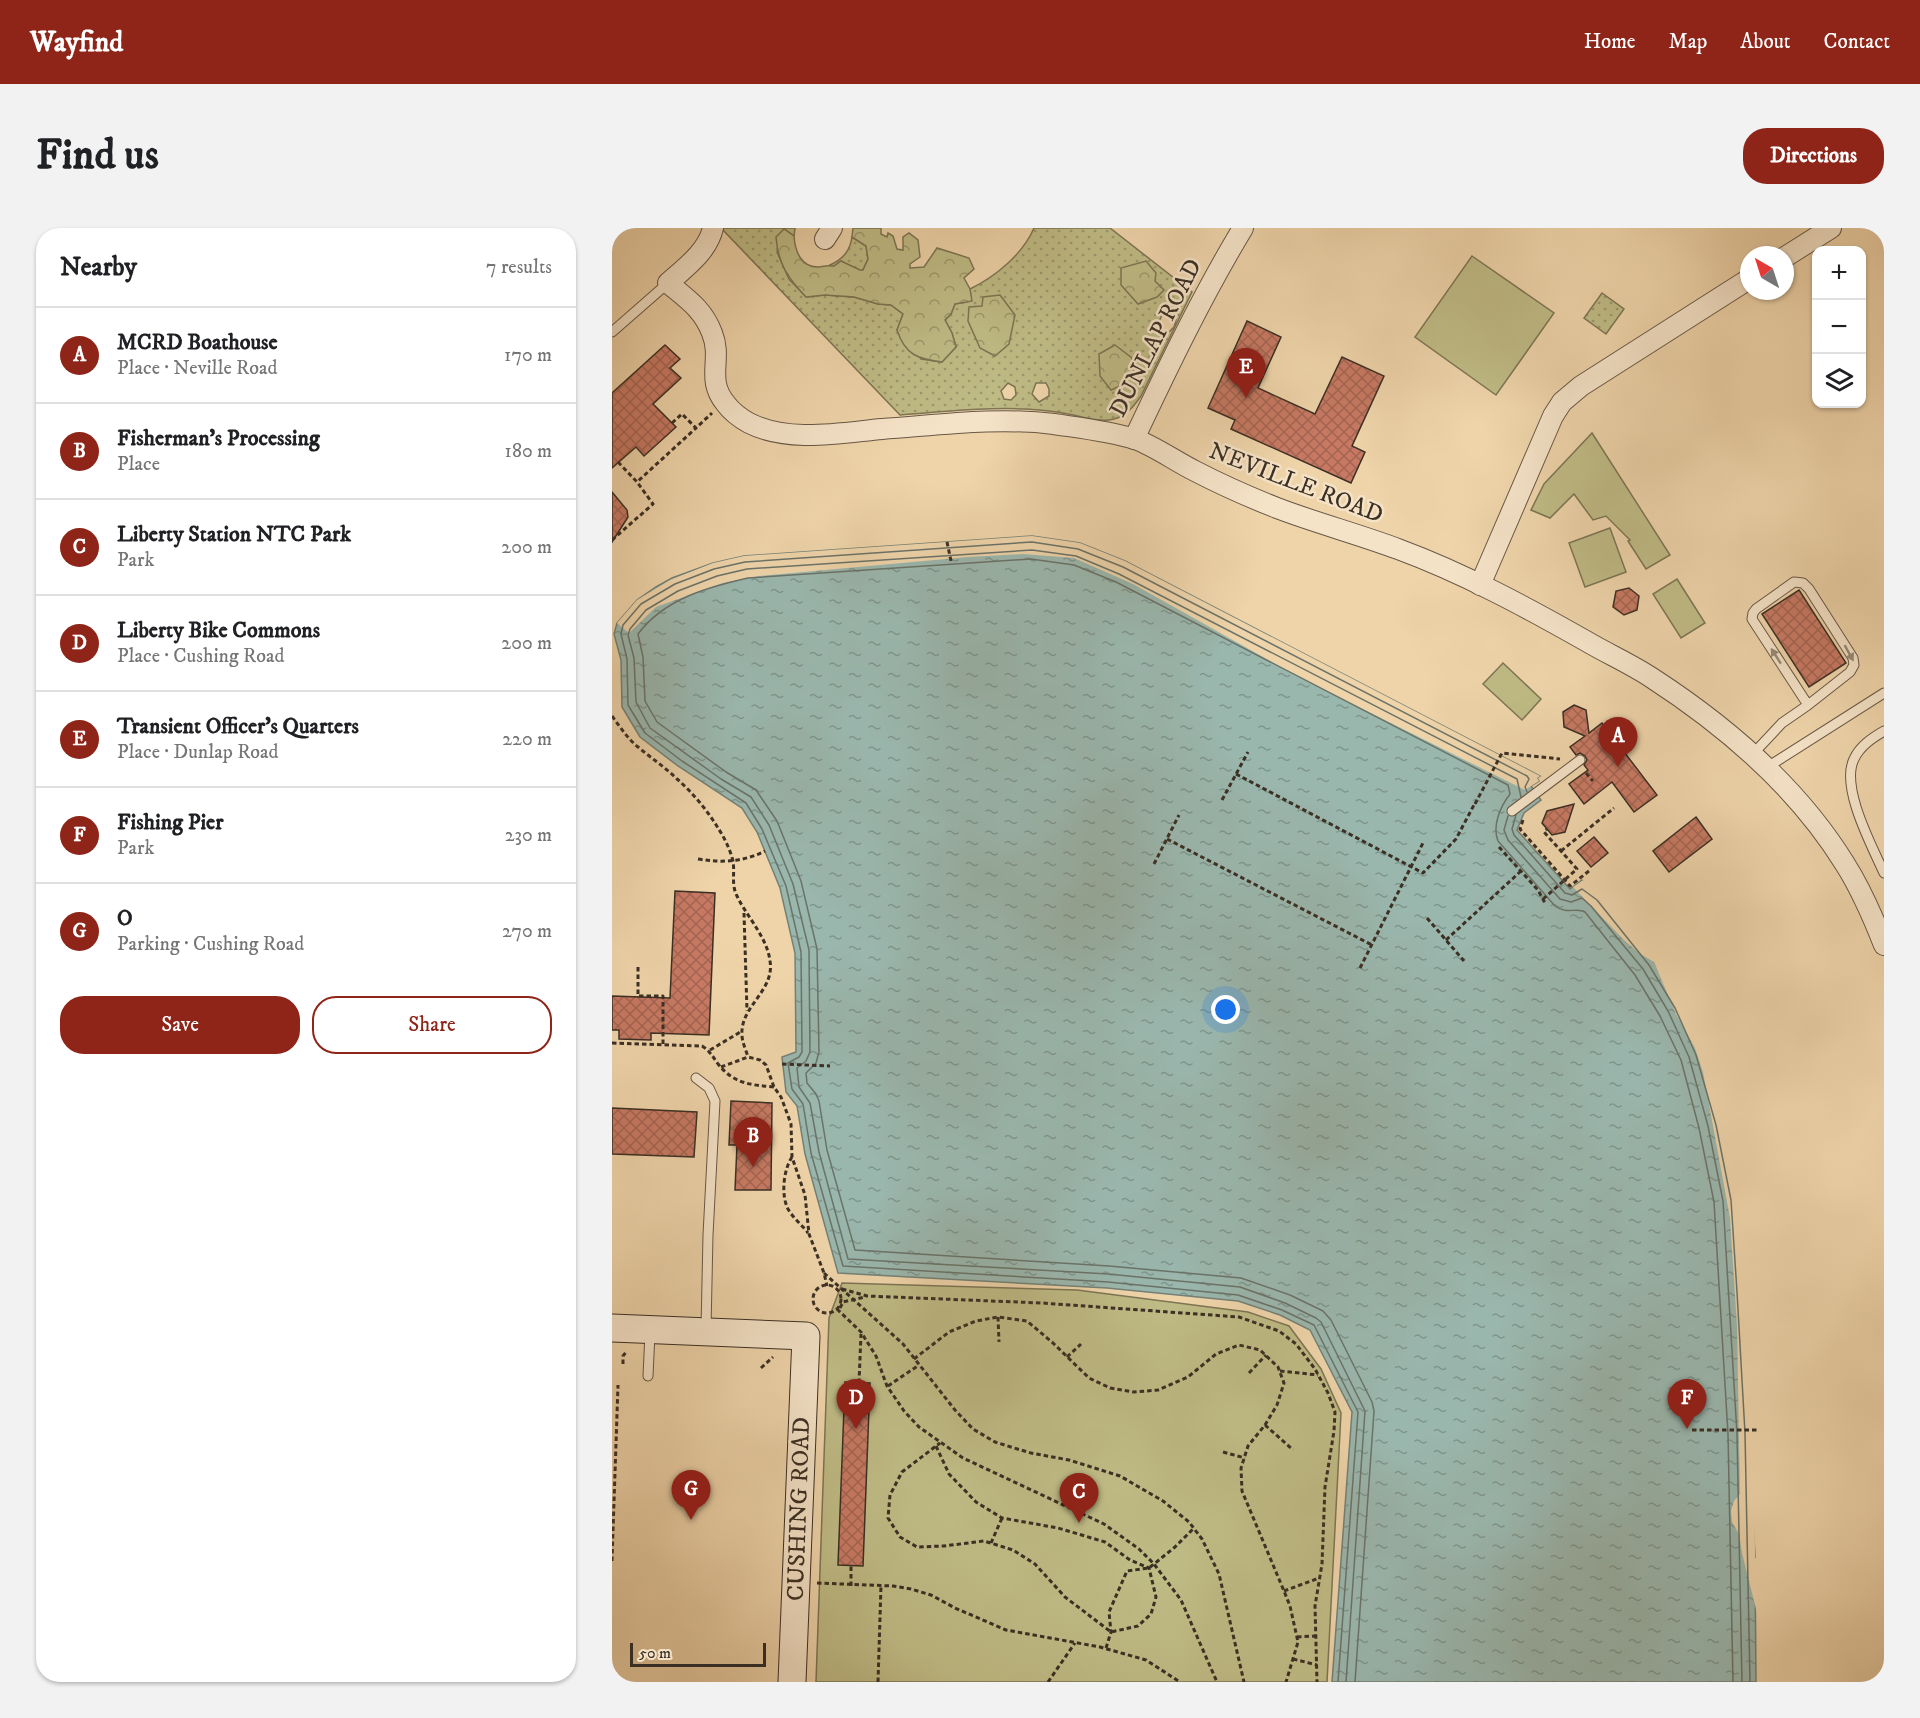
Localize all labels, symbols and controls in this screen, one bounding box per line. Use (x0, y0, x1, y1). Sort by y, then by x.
text: Wayfind (30, 25, 123, 60)
text: Home (1584, 29, 1636, 55)
text: Map (1669, 29, 1707, 55)
text: About (1740, 29, 1791, 55)
text: Contact (1824, 29, 1890, 55)
button: Directions (1743, 128, 1884, 184)
text: Find us (36, 130, 159, 182)
north arrow (1740, 246, 1794, 300)
map controls (1812, 246, 1866, 408)
button: + (1812, 246, 1866, 300)
text: Nearby (60, 251, 137, 284)
street label: DUNLAP ROAD (1103, 254, 1209, 422)
text: 7 results (486, 255, 552, 280)
button: − (1812, 300, 1866, 354)
text: MCRD Boathouse (117, 329, 278, 356)
text: A (73, 343, 86, 368)
text: 170 m (504, 343, 552, 368)
pin: E (1226, 348, 1266, 398)
button: layers (1812, 354, 1866, 408)
text: Place · Neville Road (117, 356, 278, 381)
text: Fisherman's Processing (117, 425, 320, 452)
street label: NEVILLE ROAD (1205, 436, 1387, 530)
text: B (73, 439, 86, 464)
text: 180 m (505, 439, 552, 464)
text: Place (117, 452, 160, 477)
text: Liberty Station NTC Park (117, 521, 351, 548)
text: C (73, 535, 86, 560)
text: 200 m (501, 535, 552, 560)
text: Park (117, 548, 154, 573)
text: Liberty Bike Commons (117, 617, 320, 644)
text: D (72, 631, 87, 656)
text: 200 m (501, 631, 552, 656)
text: Place · Cushing Road (117, 644, 284, 669)
one-way arrow (1844, 645, 1854, 662)
one-way arrow (1771, 648, 1782, 664)
text: Transient Officer's Quarters (117, 713, 359, 740)
pin: A (1598, 718, 1638, 767)
text: E (72, 727, 87, 752)
text: 220 m (502, 727, 552, 752)
text: Place · Dunlap Road (117, 740, 279, 765)
text: Fishing Pier (117, 809, 223, 836)
text: F (73, 823, 86, 848)
text: 230 m (505, 823, 552, 848)
text: Park (117, 836, 154, 861)
text: O (117, 905, 133, 932)
text: G (73, 919, 86, 944)
text: 270 m (502, 919, 552, 944)
text: Parking · Cushing Road (117, 932, 304, 957)
your location (1211, 995, 1240, 1024)
button: Save (60, 996, 300, 1054)
button: Share (312, 996, 552, 1054)
pin: B (734, 1118, 772, 1167)
pin: D (836, 1380, 876, 1429)
pin: F (1668, 1380, 1706, 1429)
street label: CUSHING ROAD (781, 1416, 817, 1602)
pin: G (672, 1470, 710, 1520)
pin: C (1060, 1474, 1098, 1523)
scale bar (630, 1640, 766, 1668)
text: 50 m (639, 1643, 671, 1663)

